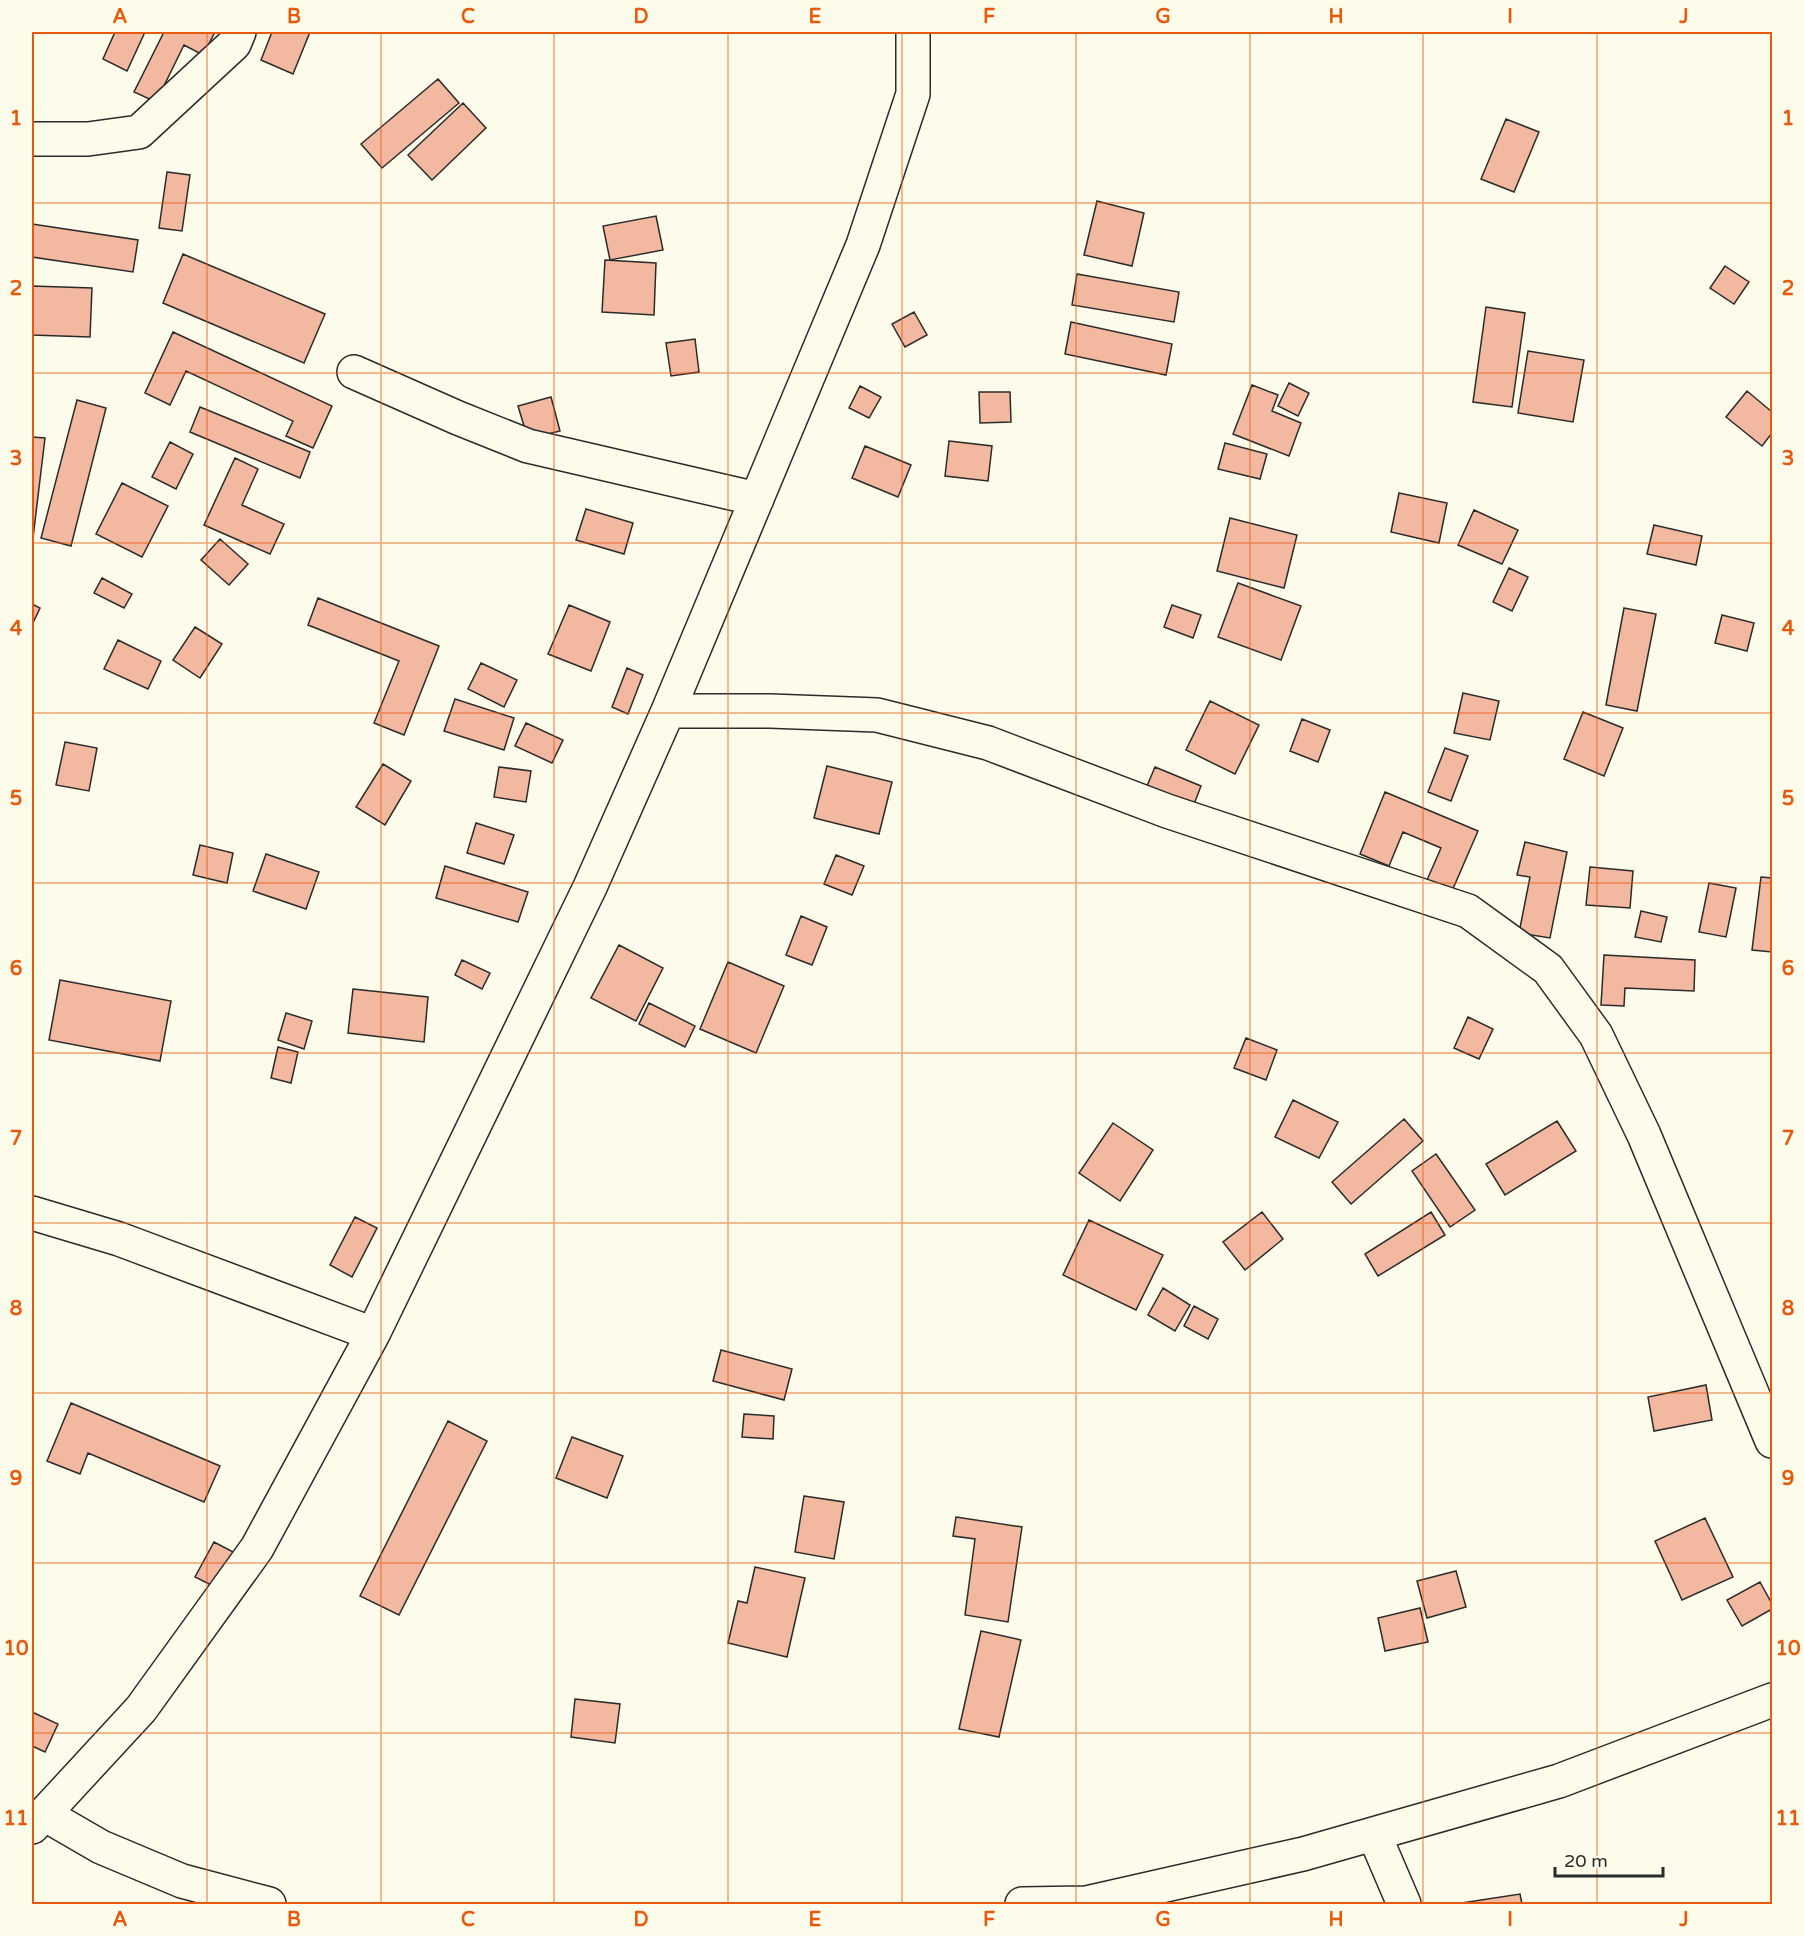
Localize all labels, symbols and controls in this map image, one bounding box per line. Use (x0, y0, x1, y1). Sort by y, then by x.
text: A (113, 5, 128, 29)
text: B (287, 5, 301, 29)
text: C (461, 5, 475, 29)
text: D (633, 5, 649, 29)
text: E (809, 5, 822, 29)
text: F (983, 5, 995, 29)
text: G (1155, 5, 1171, 29)
text: H (1328, 5, 1344, 29)
text: I (1507, 5, 1513, 29)
text: J (1678, 5, 1689, 29)
text: 1 (10, 107, 22, 131)
text: 1 (1782, 107, 1794, 131)
text: 2 (10, 277, 22, 301)
text: 2 (1782, 277, 1794, 301)
text: 3 (10, 447, 22, 471)
text: 3 (1782, 447, 1794, 471)
text: 4 (10, 617, 23, 641)
text: 4 (1782, 617, 1795, 641)
text: 5 (10, 787, 22, 811)
text: 5 (1782, 787, 1794, 811)
text: 6 (10, 957, 22, 981)
text: 6 (1782, 957, 1794, 981)
text: 7 (10, 1127, 22, 1151)
text: 7 (1782, 1127, 1794, 1151)
text: 8 (10, 1297, 22, 1321)
text: 8 (1782, 1297, 1794, 1321)
text: 9 (10, 1467, 22, 1491)
text: 9 (1782, 1467, 1794, 1491)
text: 10 (3, 1637, 29, 1661)
text: 10 (1775, 1637, 1801, 1661)
text: 11 (3, 1807, 29, 1831)
text: 11 (1775, 1807, 1801, 1831)
scale bar (1555, 1840, 1663, 1878)
text: 20 m (1564, 1850, 1608, 1872)
text: A (113, 1908, 128, 1932)
text: B (287, 1908, 301, 1932)
text: C (461, 1908, 475, 1932)
text: D (633, 1908, 649, 1932)
text: E (809, 1908, 822, 1932)
text: F (983, 1908, 995, 1932)
text: G (1155, 1908, 1171, 1932)
text: H (1328, 1908, 1344, 1932)
text: I (1507, 1908, 1513, 1932)
text: J (1678, 1908, 1689, 1932)

